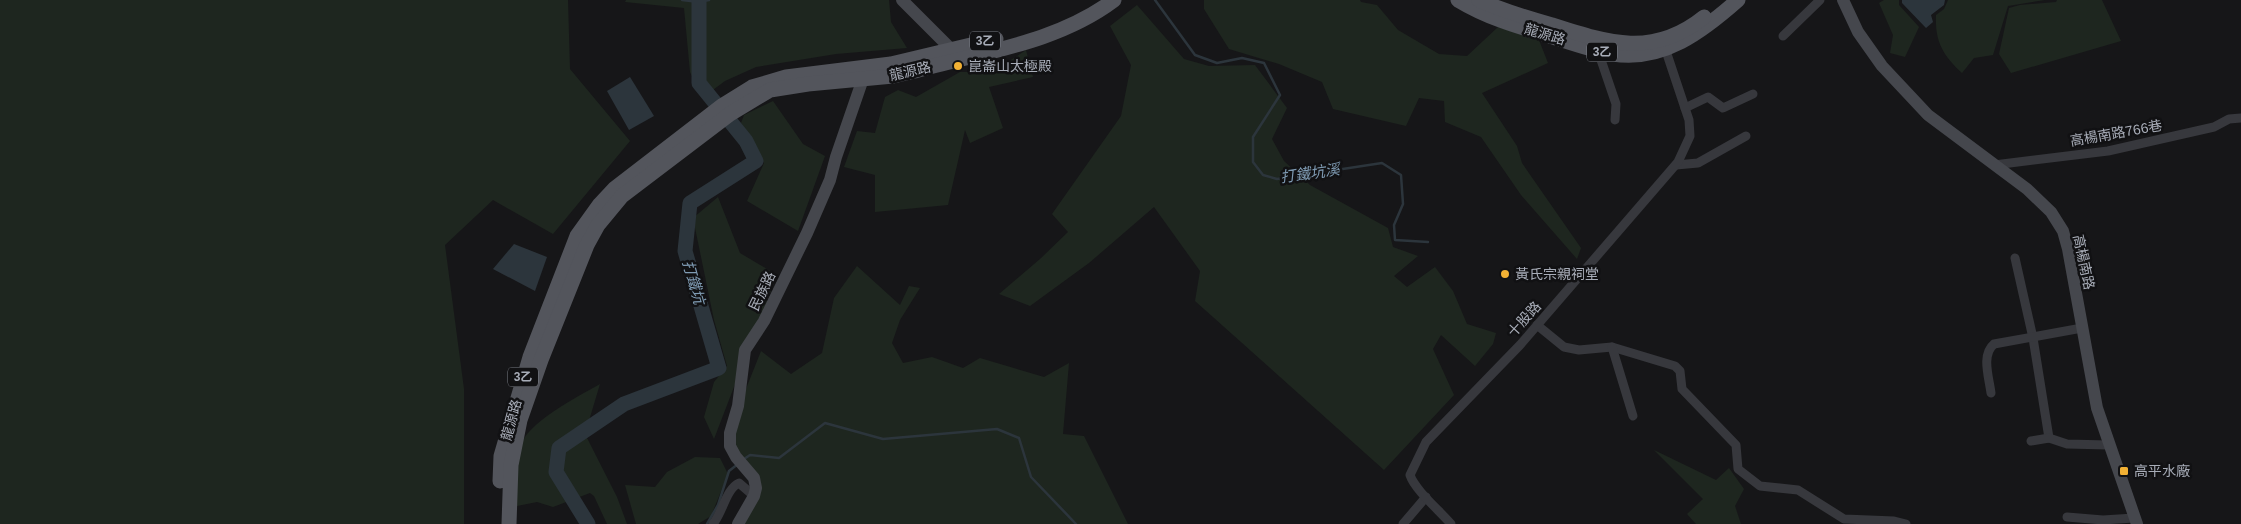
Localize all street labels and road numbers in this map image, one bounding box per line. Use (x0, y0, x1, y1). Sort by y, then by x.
street label: 龍源路 (1523, 20, 1567, 48)
road number: 3乙 (970, 31, 1000, 50)
road number: 3乙 (1587, 42, 1617, 62)
street label: 龍源路 (888, 58, 932, 84)
street label: 高楊南路766巷 (2069, 117, 2163, 149)
street label: 高楊南路 (2070, 233, 2098, 291)
street label: 民族路 (746, 269, 778, 313)
street label: 十股路 (1504, 298, 1544, 340)
road number: 3乙 (508, 368, 538, 387)
street label: 龍源路 (498, 398, 524, 442)

